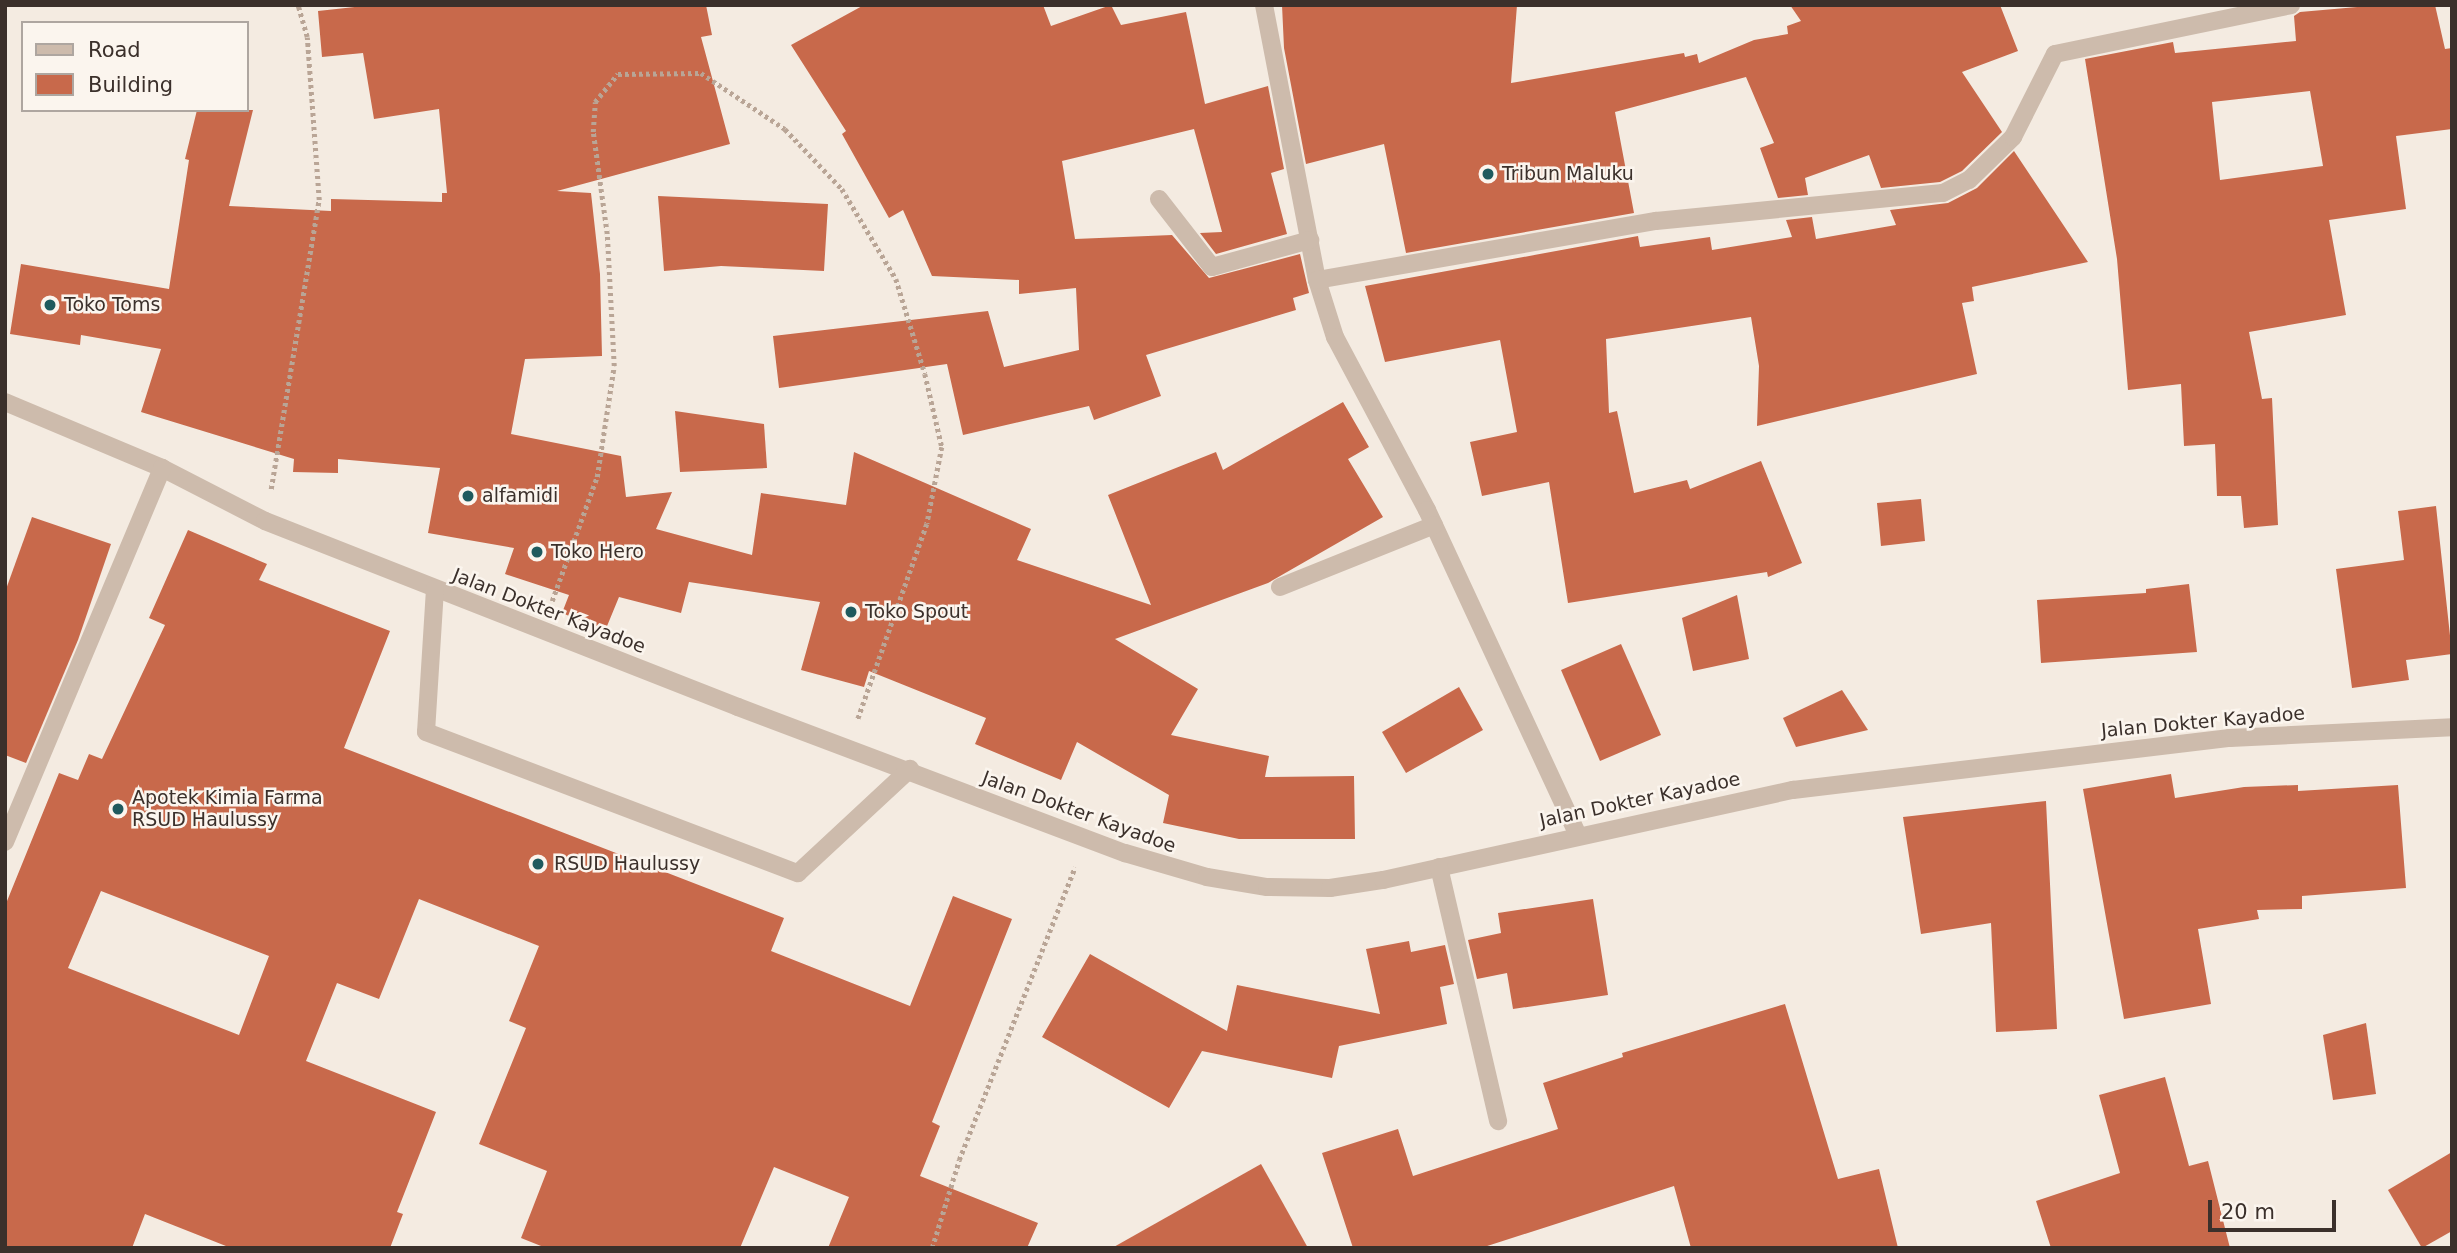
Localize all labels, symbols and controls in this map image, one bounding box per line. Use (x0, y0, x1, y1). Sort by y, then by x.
legend (21, 21, 248, 112)
text: Road (88, 38, 141, 62)
text: Building (88, 73, 173, 97)
place label: Tribun Maluku (1502, 163, 1634, 185)
marker: Tribun Maluku (1480, 166, 1496, 182)
place label: Toko Toms (64, 294, 160, 316)
marker: Toko Toms (42, 297, 58, 313)
place label: alfamidi (482, 485, 558, 507)
marker: alfamidi (460, 488, 476, 504)
place label: Toko Hero (551, 541, 644, 563)
marker: Toko Hero (529, 544, 545, 560)
street label: Jalan Dokter Kayadoe (449, 564, 649, 658)
place label: Toko Spout (865, 601, 968, 623)
marker: Toko Spout (843, 604, 859, 620)
street label: Jalan Dokter Kayadoe (2100, 702, 2306, 742)
street label: Jalan Dokter Kayadoe (979, 766, 1179, 858)
street label: Jalan Dokter Kayadoe (1538, 768, 1742, 832)
place label: Apotek Kimia Farma RSUD Haulussy (132, 787, 323, 831)
marker: Apotek Kimia Farma RSUD Haulussy (110, 801, 126, 817)
place label: RSUD Haulussy (554, 853, 700, 875)
marker: RSUD Haulussy (528, 854, 548, 874)
scale bar (2212, 1186, 2340, 1230)
text: 20 m (2221, 1200, 2275, 1224)

